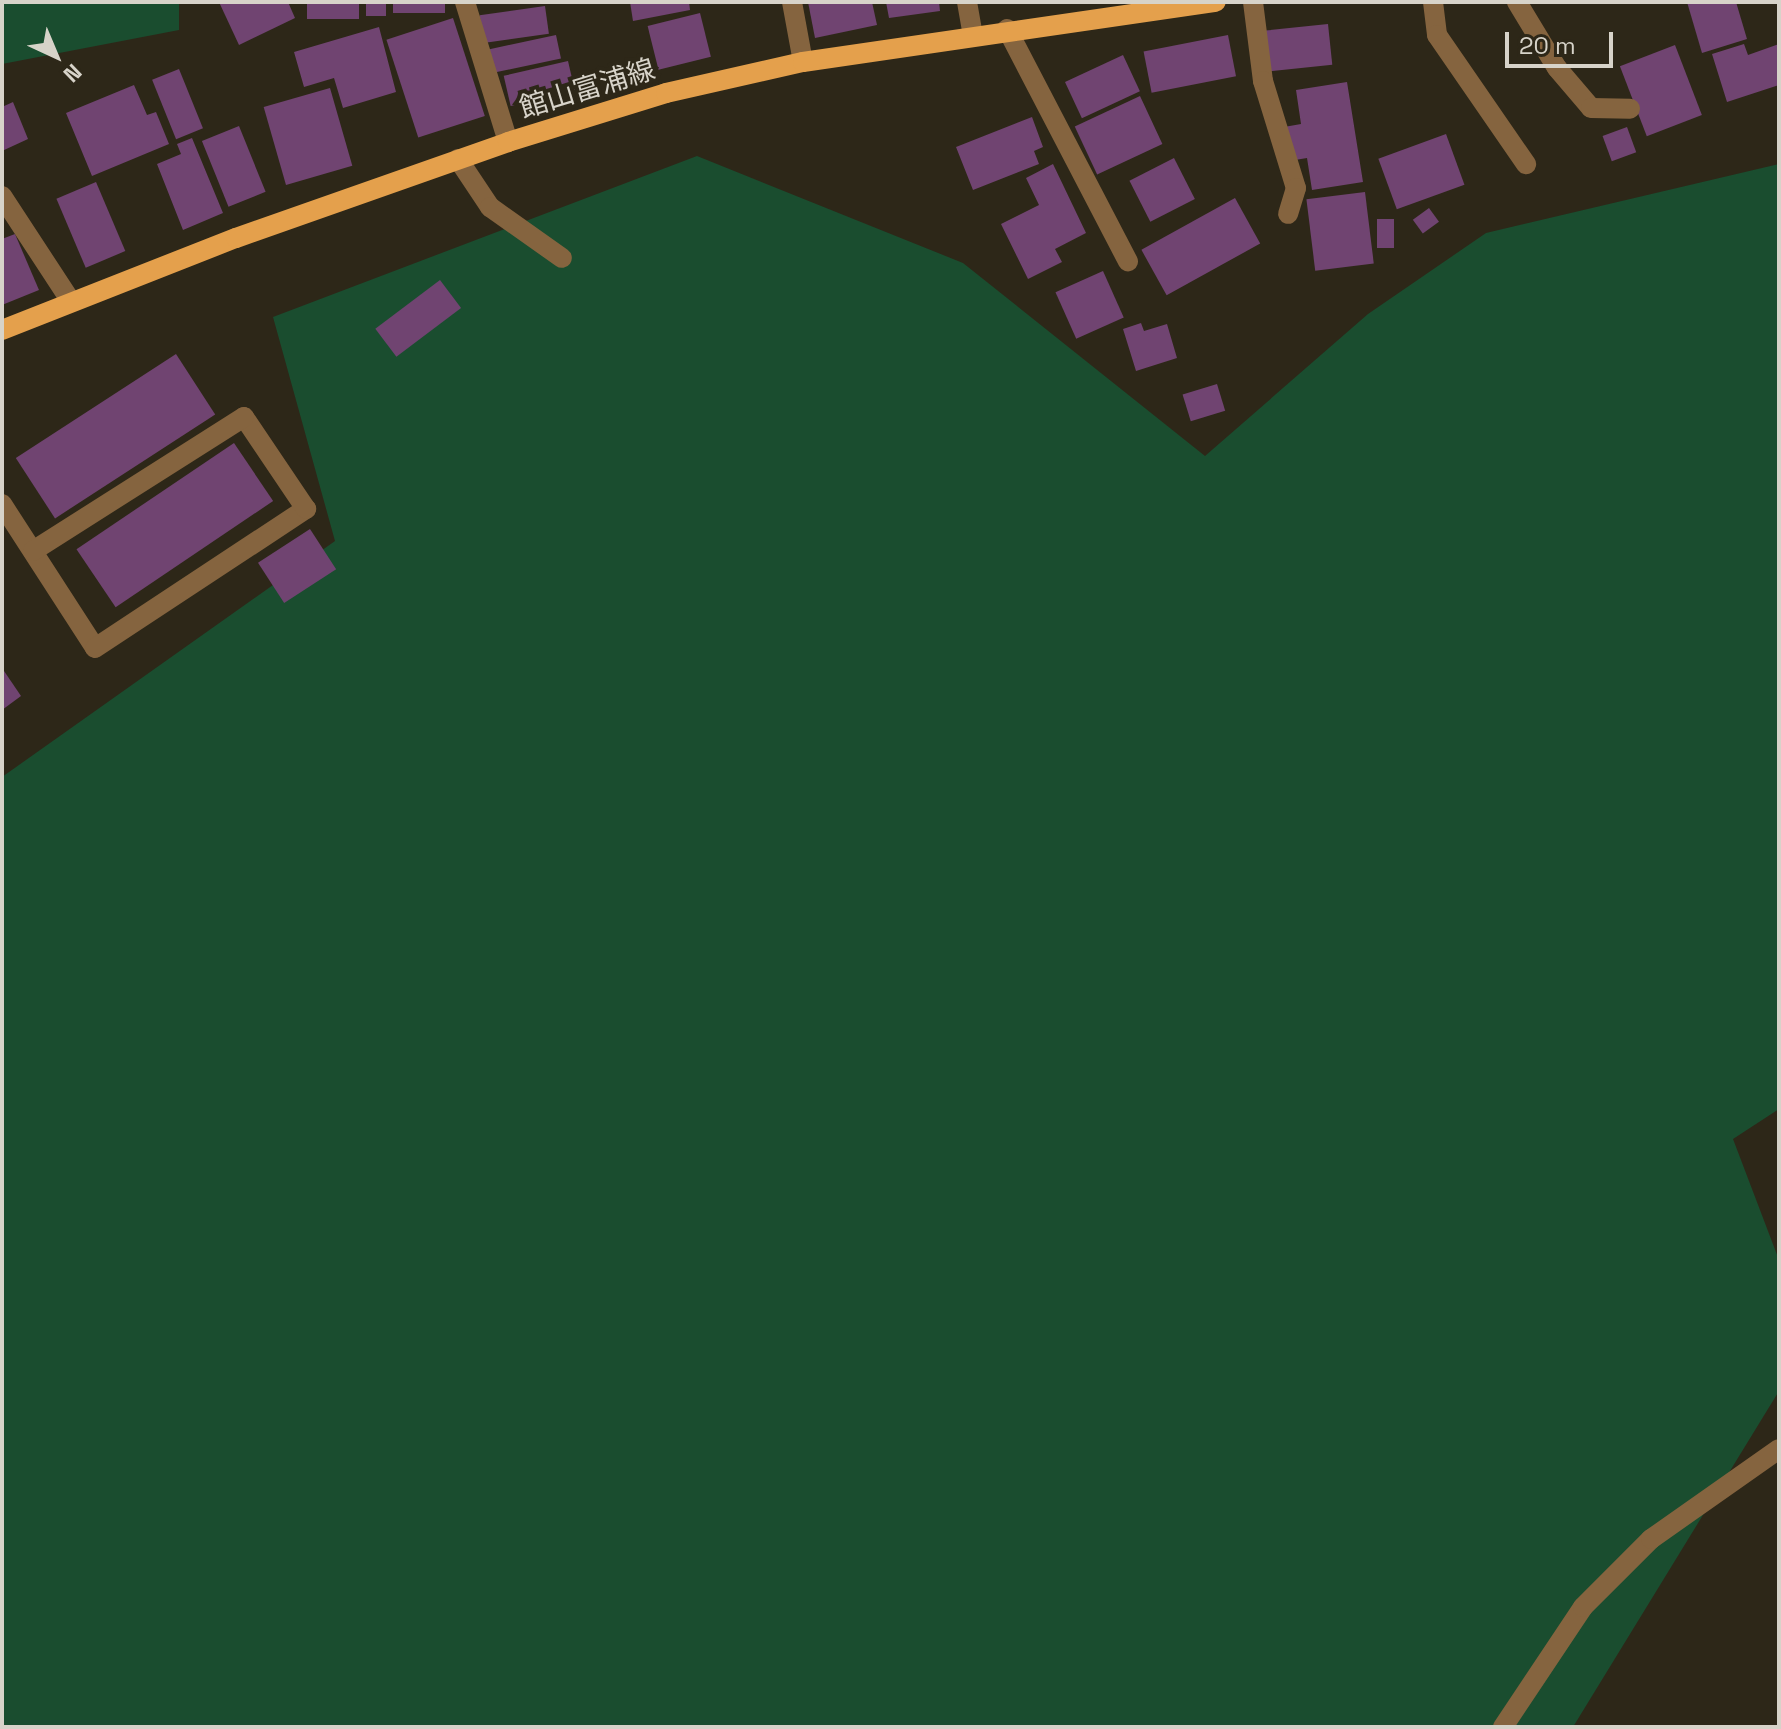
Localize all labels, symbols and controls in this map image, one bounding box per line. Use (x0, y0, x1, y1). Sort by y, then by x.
north arrow (16, 16, 96, 96)
scale bar (1509, 16, 1617, 66)
text: 20 m (1519, 30, 1576, 61)
street label: 館山富浦線 (515, 51, 659, 125)
text: N (58, 58, 88, 88)

